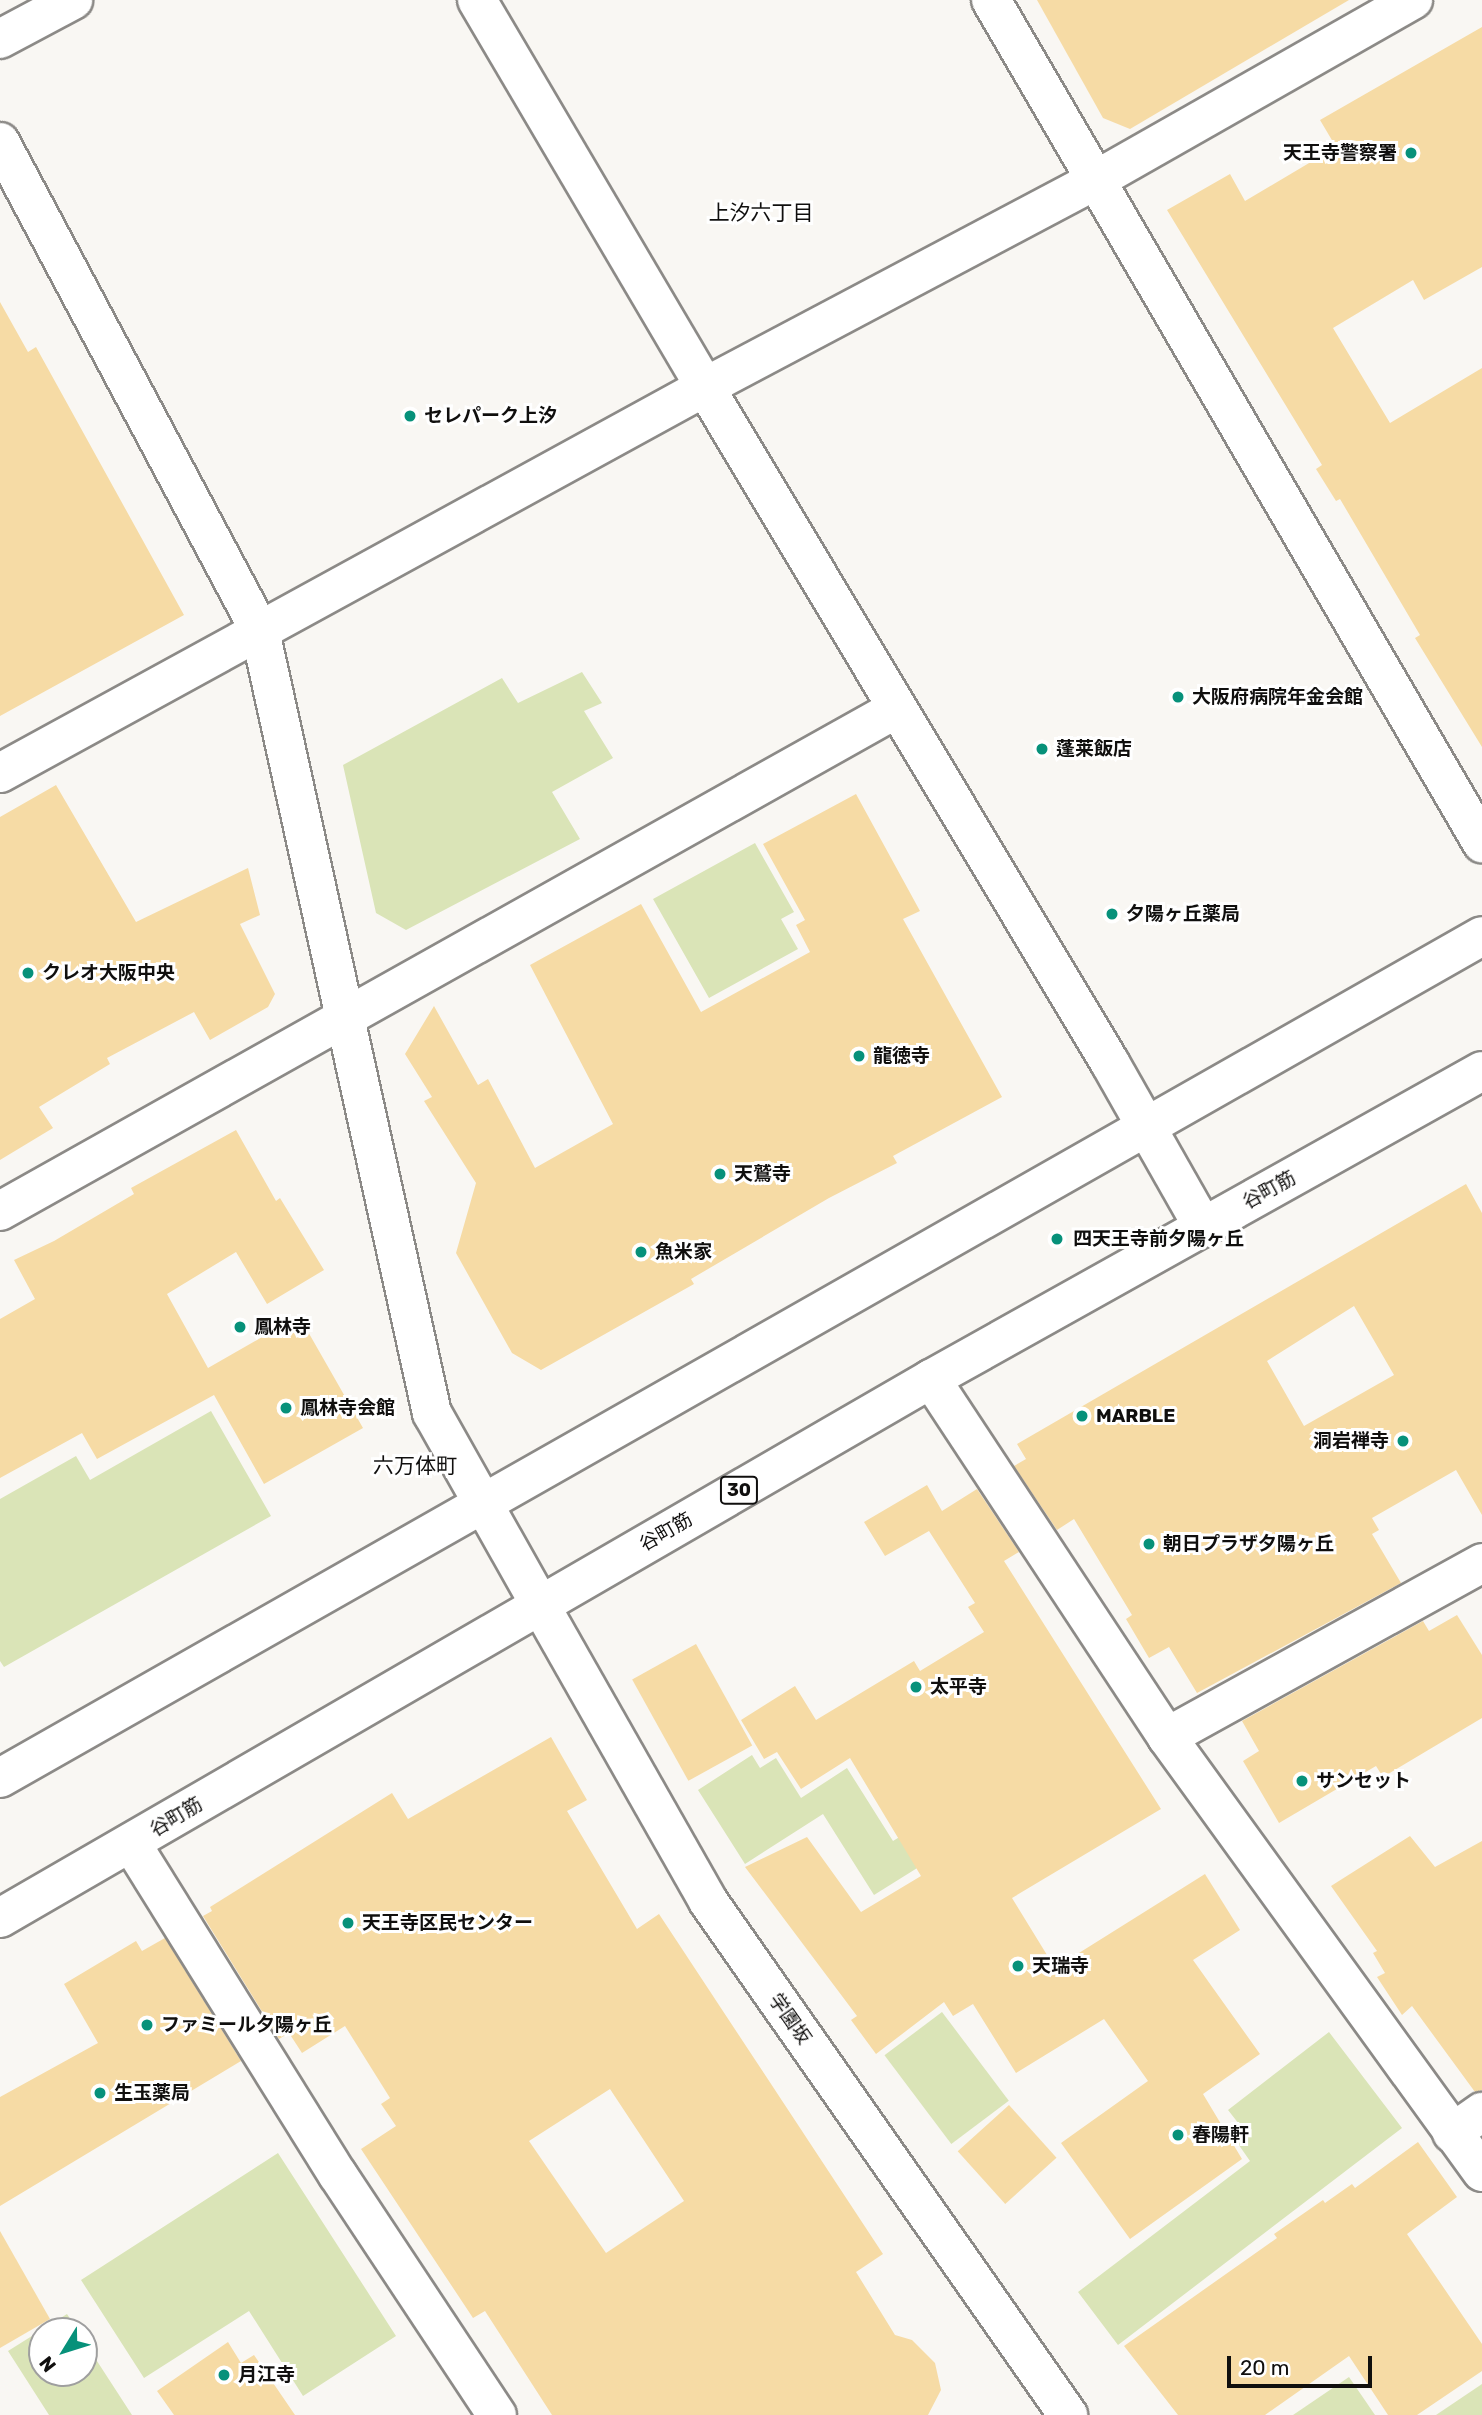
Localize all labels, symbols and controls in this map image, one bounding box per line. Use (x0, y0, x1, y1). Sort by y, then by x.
place label: 天王寺警察署 (1283, 142, 1397, 164)
marker: 天王寺警察署 (1403, 145, 1419, 161)
district label: 上汐六丁目 (709, 200, 813, 226)
place label: セレパーク上汐 (424, 405, 557, 427)
marker: セレパーク上汐 (402, 408, 418, 424)
place label: 大阪府病院年金会館 (1192, 686, 1363, 708)
marker: 大阪府病院年金会館 (1170, 689, 1186, 705)
place label: 蓬莱飯店 (1056, 738, 1132, 760)
marker: 蓬莱飯店 (1034, 741, 1050, 757)
place label: 夕陽ヶ丘薬局 (1126, 903, 1240, 925)
marker: 夕陽ヶ丘薬局 (1104, 906, 1120, 922)
place label: クレオ大阪中央 (42, 962, 175, 984)
marker: クレオ大阪中央 (20, 965, 36, 981)
place label: 龍徳寺 (873, 1045, 930, 1067)
marker: 龍徳寺 (851, 1048, 867, 1064)
place label: 天鷲寺 (734, 1163, 791, 1185)
marker: 天鷲寺 (712, 1166, 728, 1182)
street label: 谷町筋 (1239, 1166, 1299, 1214)
place label: 四天王寺前夕陽ヶ丘 (1073, 1228, 1244, 1250)
marker: 四天王寺前夕陽ヶ丘 (1047, 1229, 1067, 1249)
place label: 魚米家 (655, 1241, 712, 1263)
marker: 魚米家 (633, 1244, 649, 1260)
place label: 鳳林寺 (254, 1316, 311, 1338)
marker: 鳳林寺 (232, 1319, 248, 1335)
place label: 鳳林寺会館 (300, 1397, 395, 1419)
marker: 鳳林寺会館 (278, 1400, 294, 1416)
place label: MARBLE (1096, 1405, 1175, 1427)
marker: MARBLE (1074, 1408, 1090, 1424)
place label: 洞岩禅寺 (1313, 1430, 1389, 1452)
marker: 洞岩禅寺 (1395, 1433, 1411, 1449)
district label: 六万体町 (373, 1453, 457, 1479)
road number: 30 (720, 1476, 758, 1504)
street label: 谷町筋 (636, 1508, 696, 1556)
place label: 朝日プラザ夕陽ヶ丘 (1163, 1533, 1334, 1555)
marker: 朝日プラザ夕陽ヶ丘 (1141, 1536, 1157, 1552)
place label: 太平寺 (930, 1676, 987, 1698)
marker: 太平寺 (908, 1679, 924, 1695)
place label: サンセット (1316, 1770, 1411, 1792)
marker: サンセット (1294, 1773, 1310, 1789)
street label: 谷町筋 (146, 1793, 206, 1841)
place label: 天王寺区民センター (362, 1912, 533, 1934)
marker: 天王寺区民センター (340, 1915, 356, 1931)
place label: 天瑞寺 (1032, 1955, 1089, 1977)
marker: 天瑞寺 (1010, 1958, 1026, 1974)
street label: 学園坂 (764, 1989, 816, 2049)
place label: ファミール夕陽ヶ丘 (161, 2014, 332, 2036)
marker: ファミール夕陽ヶ丘 (139, 2017, 155, 2033)
place label: 生玉薬局 (114, 2082, 190, 2104)
marker: 生玉薬局 (92, 2085, 108, 2101)
place label: 春陽軒 (1192, 2124, 1249, 2146)
marker: 春陽軒 (1170, 2127, 1186, 2143)
north arrow (28, 2317, 98, 2387)
scale bar (1230, 2342, 1375, 2386)
text: N (34, 2352, 61, 2376)
text: 20 m (1240, 2355, 1289, 2380)
place label: 月江寺 (238, 2364, 295, 2386)
marker: 月江寺 (216, 2367, 232, 2383)

